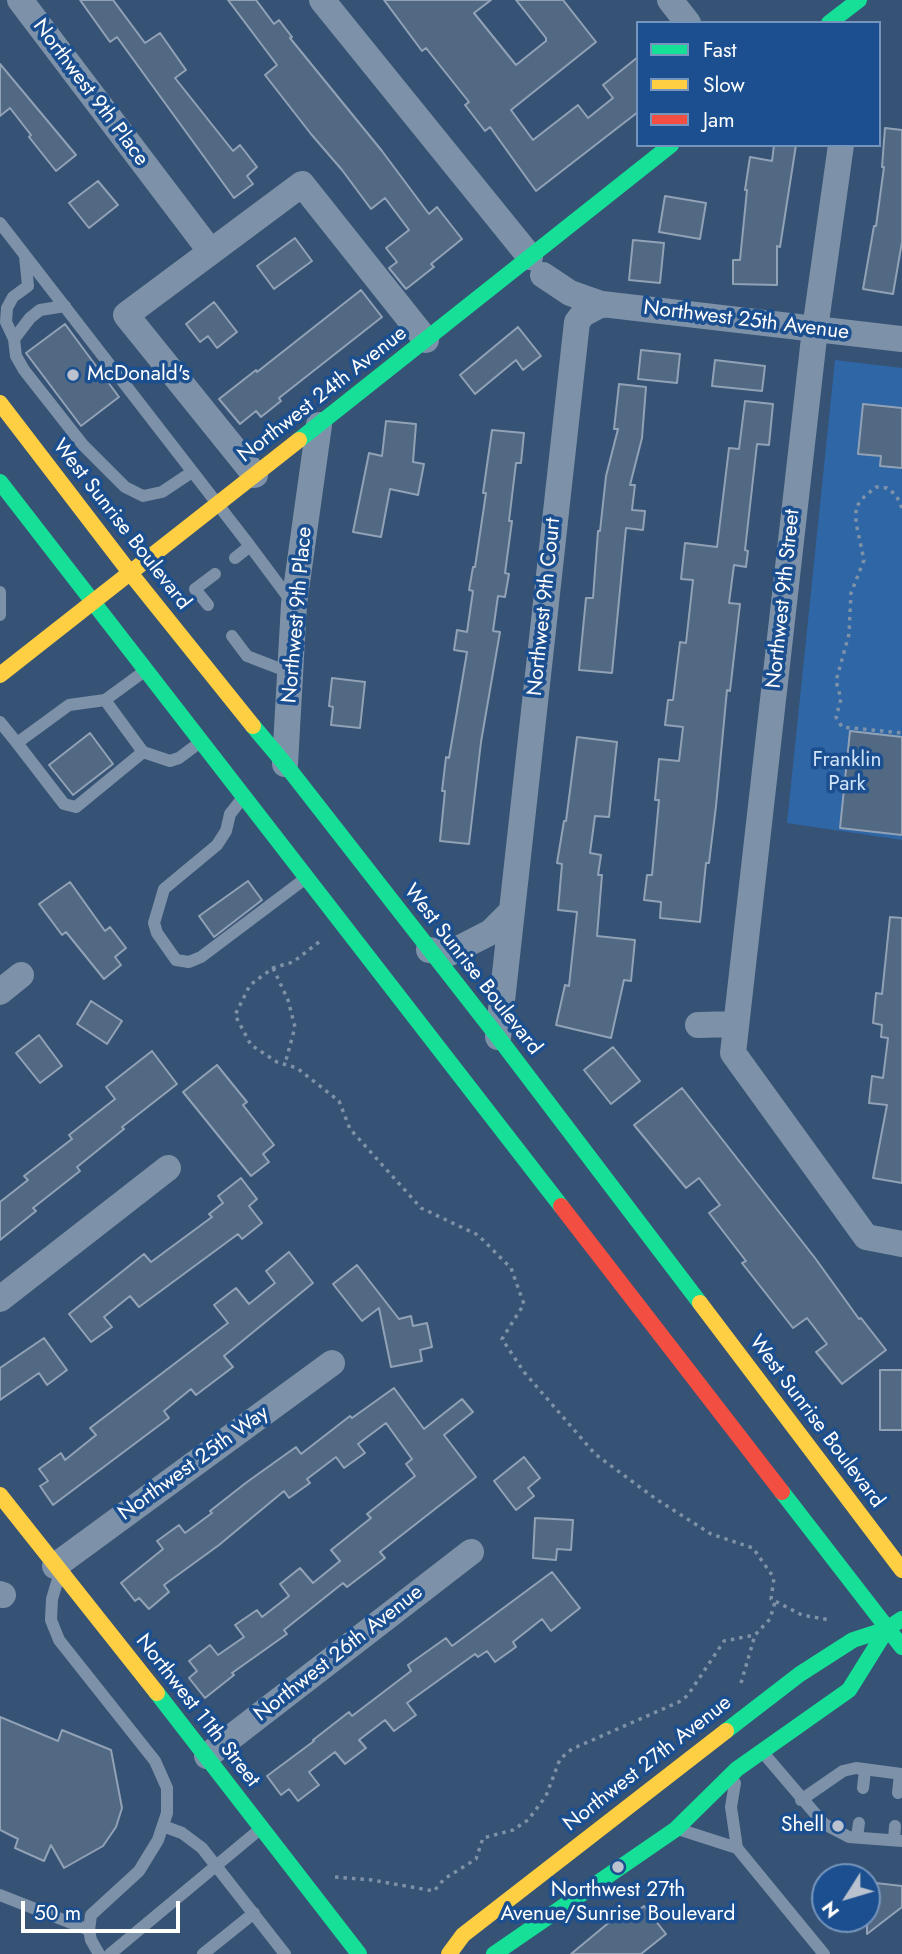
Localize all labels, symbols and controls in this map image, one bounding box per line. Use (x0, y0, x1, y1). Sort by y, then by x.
street label: Northwest 9th Place (27, 15, 153, 171)
legend (636, 21, 881, 147)
text: Fast (703, 35, 736, 65)
text: Slow (703, 70, 745, 100)
text: Jam (703, 105, 735, 135)
street label: Northwest 25th Avenue (642, 296, 850, 346)
street label: Northwest 24th Avenue (234, 321, 412, 469)
place label: McDonald's (87, 362, 190, 388)
marker: McDonald's (65, 367, 81, 383)
street label: West Sunrise Boulevard (47, 435, 195, 615)
street label: Northwest 9th Street (762, 508, 806, 690)
street label: Northwest 9th Court (523, 517, 567, 697)
street label: Northwest 9th Place (278, 526, 318, 704)
park label: Franklin Park (813, 748, 881, 798)
street label: West Sunrise Boulevard (398, 880, 546, 1060)
street label: West Sunrise Boulevard (743, 1331, 889, 1513)
street label: Northwest 25th Way (114, 1401, 274, 1527)
street label: Northwest 26th Avenue (250, 1580, 428, 1728)
street label: Northwest 11th Street (130, 1630, 264, 1792)
street label: Northwest 27th Avenue (559, 1691, 737, 1837)
place label: Shell (781, 1813, 824, 1839)
marker: Shell (830, 1818, 846, 1834)
marker: Northwest 27th Avenue/Sunrise Boulevard (610, 1859, 626, 1875)
north arrow (811, 1863, 881, 1933)
place label: Northwest 27th Avenue/Sunrise Boulevard (500, 1878, 736, 1928)
scale bar (24, 1888, 184, 1932)
text: N (815, 1896, 846, 1924)
text: 50 m (34, 1898, 81, 1928)

